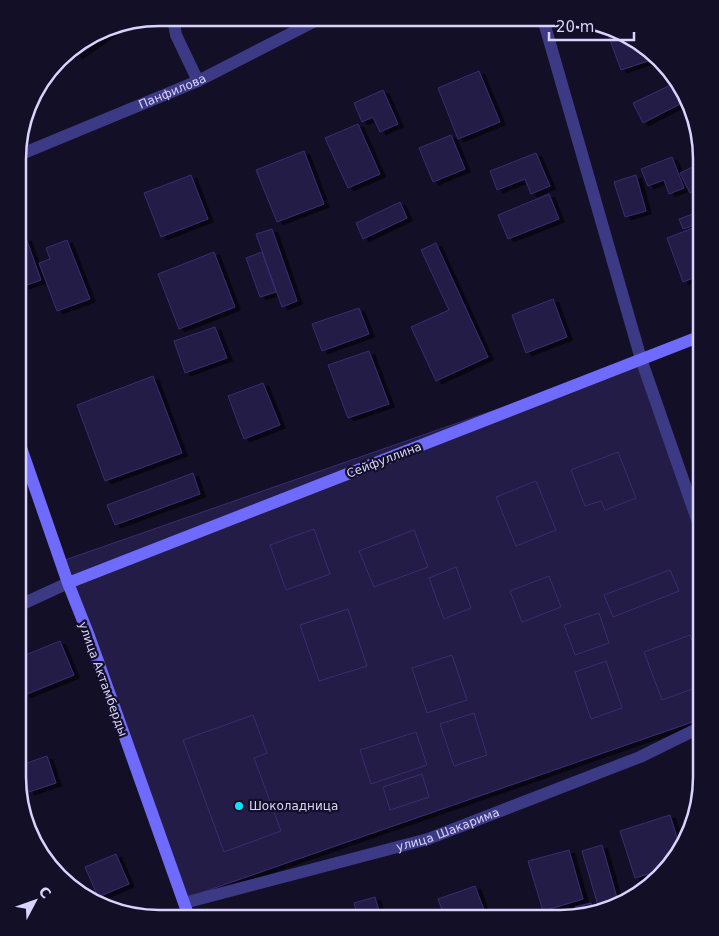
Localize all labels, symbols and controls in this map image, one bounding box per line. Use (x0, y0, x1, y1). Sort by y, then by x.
scale bar (549, 10, 634, 42)
text: 20 m (556, 18, 594, 36)
street label: Панфилова (137, 71, 208, 112)
street label: Сейфуллина (344, 439, 424, 481)
street label: улица Актамберды (76, 620, 130, 738)
place label: Шоколадница (249, 799, 338, 813)
marker: Шоколадница (233, 800, 245, 812)
street label: улица Шакарима (395, 805, 501, 854)
north arrow (10, 876, 60, 926)
text: С (35, 883, 54, 902)

